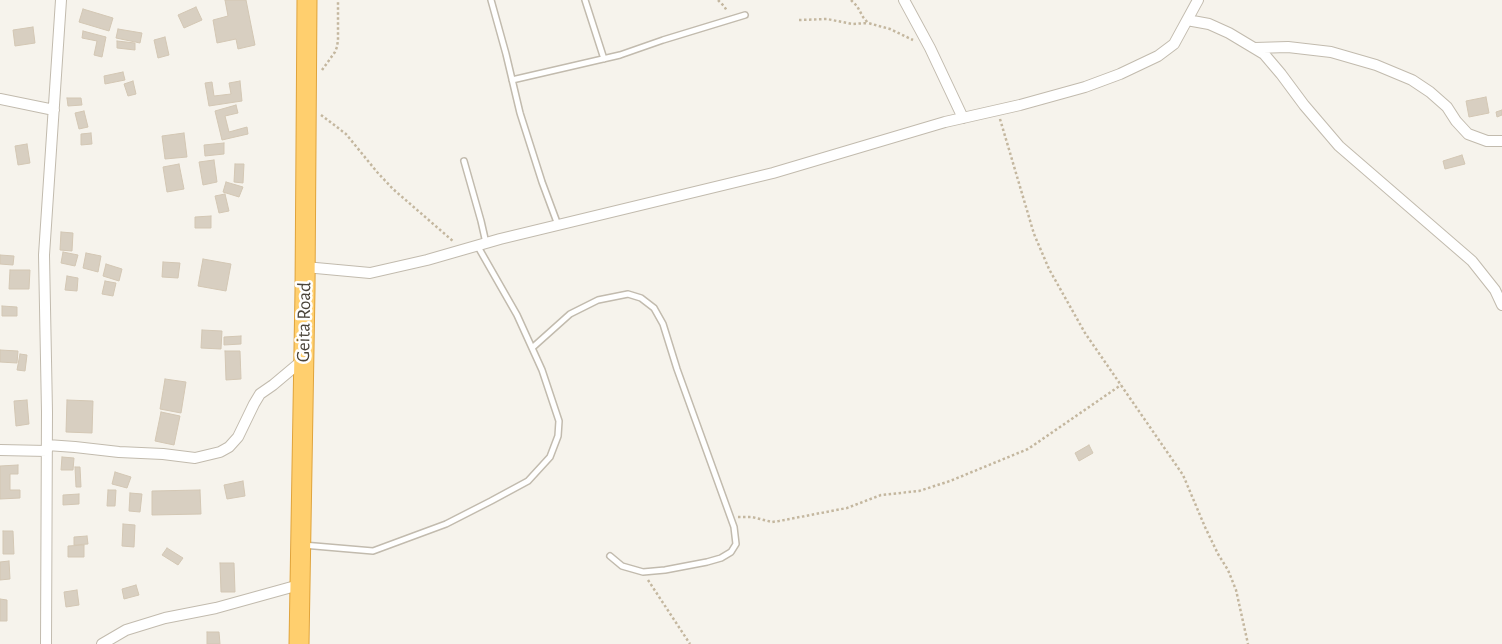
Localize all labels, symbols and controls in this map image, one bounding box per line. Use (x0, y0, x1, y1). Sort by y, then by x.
street label: Geita Road (292, 282, 316, 362)

